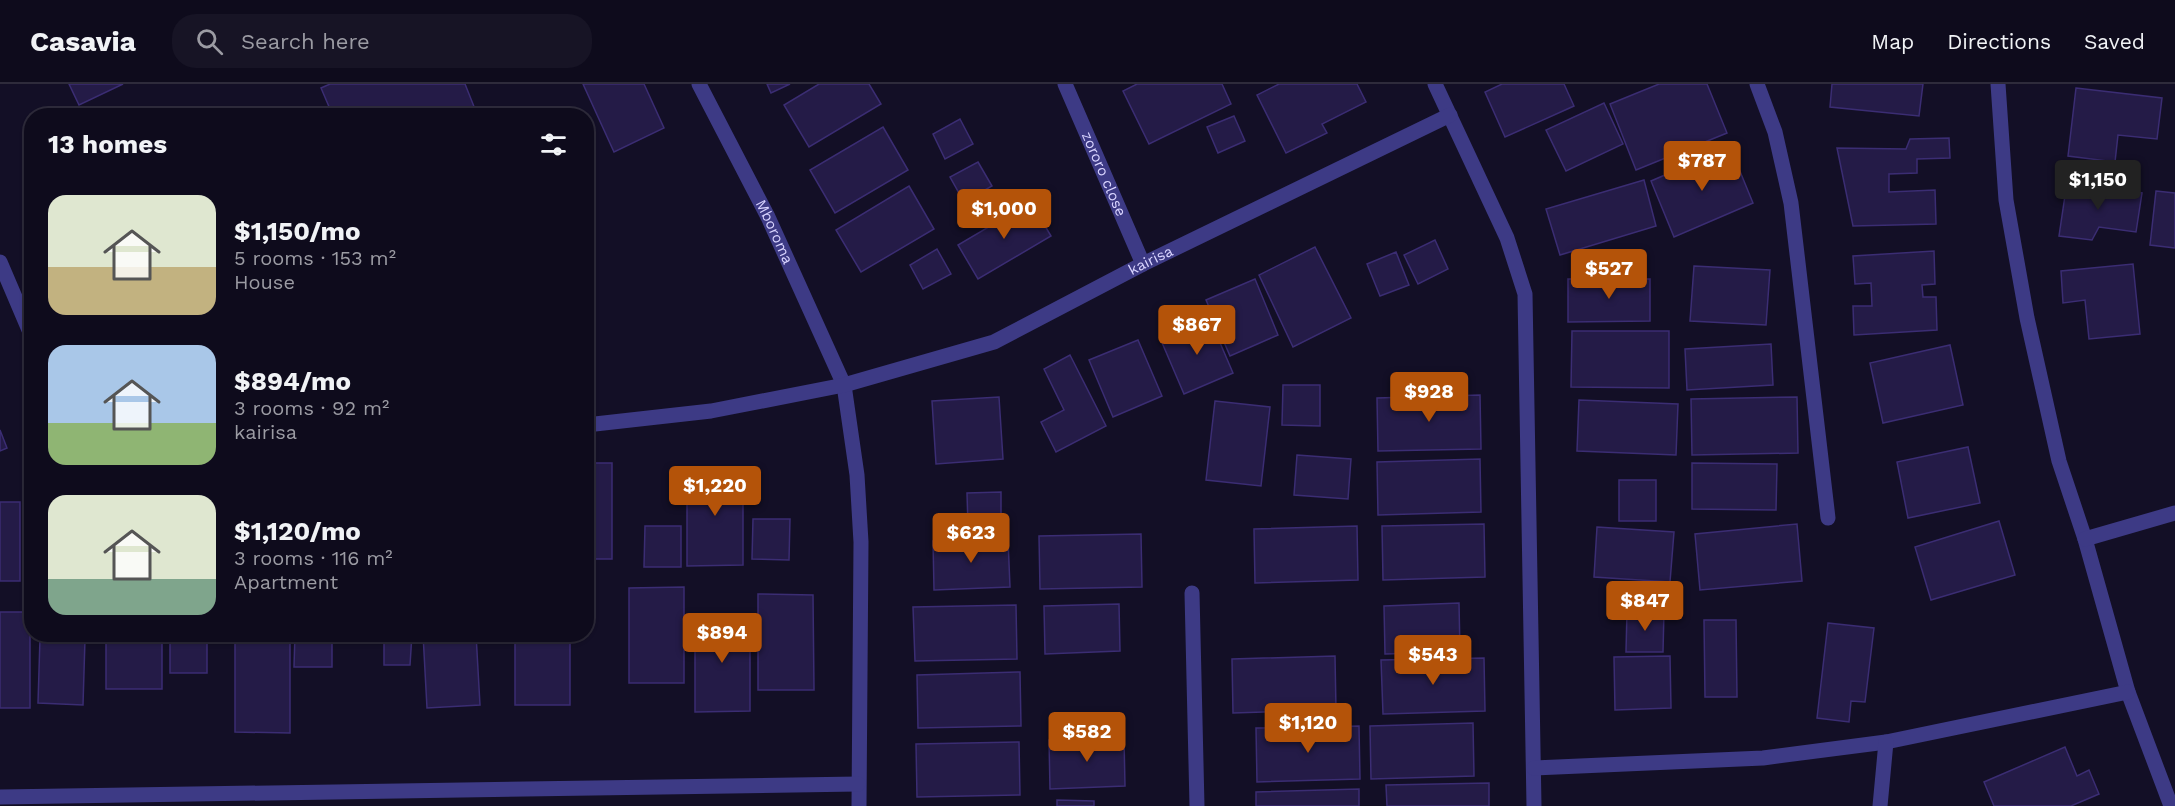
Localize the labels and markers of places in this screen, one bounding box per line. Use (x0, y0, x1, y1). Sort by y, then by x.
pin: $787 (1666, 141, 1738, 192)
pin: $1,150 (2049, 160, 2147, 211)
pin: $1,000 (955, 189, 1053, 240)
pin: $527 (1573, 249, 1645, 300)
pin: $867 (1161, 305, 1233, 356)
pin: $928 (1393, 372, 1465, 423)
pin: $1,220 (666, 466, 764, 517)
pin: $623 (935, 513, 1007, 564)
pin: $847 (1609, 581, 1681, 632)
pin: $894 (686, 613, 758, 664)
pin: $543 (1397, 635, 1469, 686)
pin: $1,120 (1259, 703, 1357, 754)
pin: $582 (1051, 712, 1123, 763)

